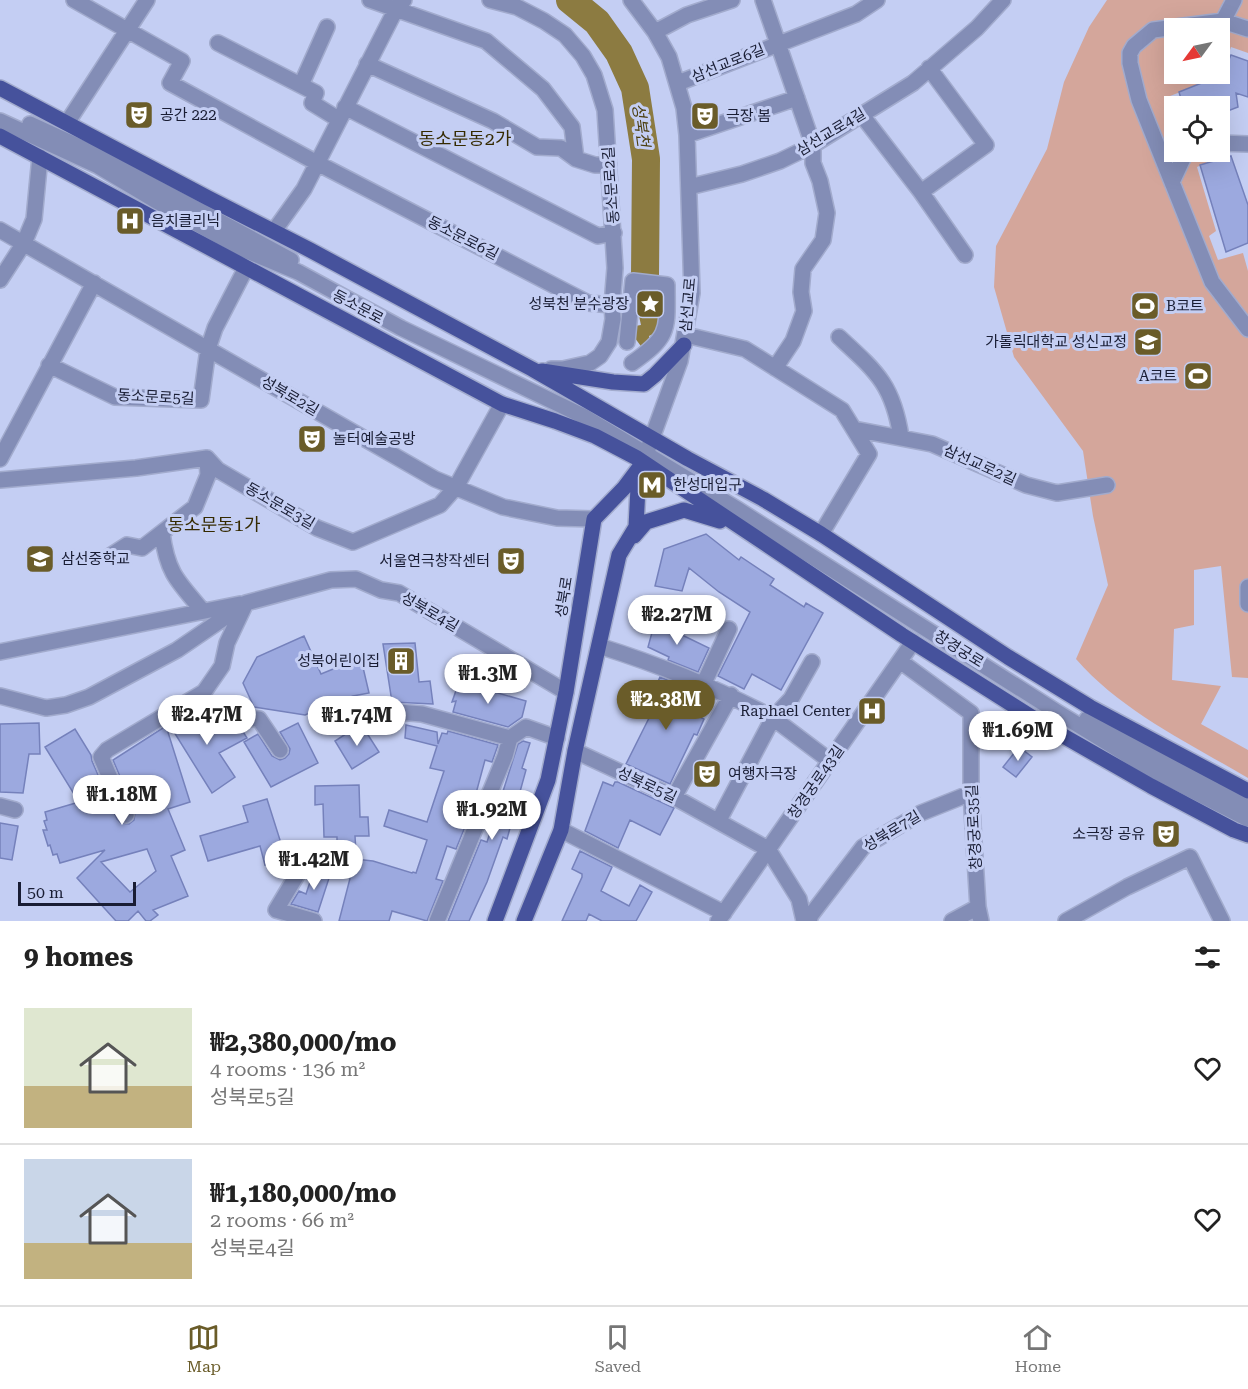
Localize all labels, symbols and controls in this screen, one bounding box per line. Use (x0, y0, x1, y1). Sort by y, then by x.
north arrow (1164, 18, 1230, 84)
map controls (1164, 18, 1230, 162)
street label: 삼선교로6길 (689, 40, 767, 86)
button: locate (1164, 96, 1230, 162)
theatre icon: 공간 222 (123, 99, 155, 131)
theatre icon: 극장 봄 (689, 100, 721, 132)
water label: 성북천 (629, 102, 654, 150)
street label: 삼선교로4길 (793, 104, 869, 160)
place label: 공간 222 (160, 106, 217, 124)
place label: 극장 봄 (726, 107, 771, 125)
district label: 동소문동2가 (419, 128, 512, 149)
street label: 동소문로2길 (599, 146, 623, 224)
hospital icon: 음치클리닉 (114, 205, 146, 237)
place label: 음치클리닉 (151, 212, 220, 230)
street label: 동소문로6길 (424, 212, 502, 264)
street label: 삼선교로 (677, 277, 699, 333)
street label: 동소문로 (329, 286, 387, 328)
place icon: 성북천 분수광장 (634, 288, 666, 320)
sports icon: B코트 (1129, 290, 1161, 322)
place label: 성북천 분수광장 (529, 295, 629, 313)
place label: B코트 (1166, 297, 1204, 315)
school or university icon: 가톨릭대학교 성신교정 (1132, 326, 1164, 358)
place label: 가톨릭대학교 성신교정 (985, 333, 1127, 351)
sports icon: A코트 (1182, 360, 1214, 392)
place label: A코트 (1139, 367, 1177, 385)
street label: 성북로2길 (258, 372, 322, 420)
street label: 동소문로5길 (117, 386, 195, 408)
theatre icon: 놀터예술공방 (296, 423, 328, 455)
place label: 놀터예술공방 (333, 430, 416, 448)
street label: 삼선교로2길 (941, 441, 1019, 489)
metro station icon: 한성대입구 (636, 469, 668, 501)
place label: 한성대입구 (673, 476, 742, 494)
street label: 동소문로3길 (242, 479, 318, 533)
district label: 동소문동1가 (168, 514, 261, 535)
school or university icon: 삼선중학교 (24, 543, 56, 575)
theatre icon: 서울연극창작센터 (495, 545, 527, 577)
place label: 삼선중학교 (61, 550, 130, 568)
place label: 서울연극창작센터 (380, 552, 490, 570)
street label: 성북로 (552, 575, 576, 619)
street label: 성북로4길 (398, 588, 462, 636)
pin: ₩2.27M (628, 595, 726, 646)
text: ₩2.27M (642, 602, 712, 626)
street label: 창경궁로 (931, 627, 987, 671)
building icon: 성북어린이집 (385, 645, 417, 677)
place label: 성북어린이집 (297, 652, 380, 670)
pin: ₩1.3M (446, 654, 530, 705)
text: ₩1.3M (458, 661, 518, 685)
pin: ₩2.38M (617, 680, 715, 731)
text: ₩2.38M (631, 687, 701, 711)
pin: ₩2.47M (158, 695, 256, 746)
hospital icon: Raphael Center (856, 695, 888, 727)
pin: ₩1.74M (308, 696, 406, 747)
text: ₩2.47M (172, 702, 242, 726)
place label: Raphael Center (740, 702, 851, 720)
text: ₩1.74M (322, 703, 392, 727)
pin: ₩1.69M (969, 711, 1067, 762)
text: ₩1.69M (983, 718, 1053, 742)
street label: 창경궁로43길 (784, 742, 848, 822)
theatre icon: 여행자극장 (691, 758, 723, 790)
street label: 성북로5길 (614, 763, 680, 807)
place label: 여행자극장 (728, 765, 797, 783)
pin: ₩1.18M (73, 775, 171, 826)
text: ₩1.18M (87, 782, 157, 806)
street label: 창경궁로35길 (963, 784, 985, 870)
pin: ₩1.92M (443, 790, 541, 841)
text: ₩1.92M (457, 797, 527, 821)
street label: 성북로7길 (860, 807, 924, 855)
theatre icon: 소극장 공유 (1150, 818, 1182, 850)
place label: 소극장 공유 (1072, 825, 1145, 843)
pin: ₩1.42M (265, 840, 363, 891)
text: ₩1.42M (279, 847, 349, 871)
scale bar (18, 879, 136, 906)
text: 50 m (27, 883, 64, 902)
icon: filters (1191, 941, 1224, 974)
text: 9 homes (24, 942, 133, 972)
text: ₩2,380,000/mo (210, 1027, 397, 1057)
icon: home (72, 1032, 144, 1104)
icon: heart (1191, 1052, 1224, 1085)
text: 4 rooms · 136 m² (210, 1057, 365, 1081)
text: 성북로5길 (210, 1085, 295, 1109)
text: ₩1,180,000/mo (210, 1178, 397, 1208)
icon: home (72, 1183, 144, 1255)
icon: heart (1191, 1203, 1224, 1236)
text: 2 rooms · 66 m² (210, 1208, 354, 1232)
text: 성북로4길 (210, 1236, 295, 1260)
tab: Map (187, 1321, 221, 1376)
tab: Saved (595, 1321, 641, 1376)
tab: Home (1015, 1321, 1061, 1376)

